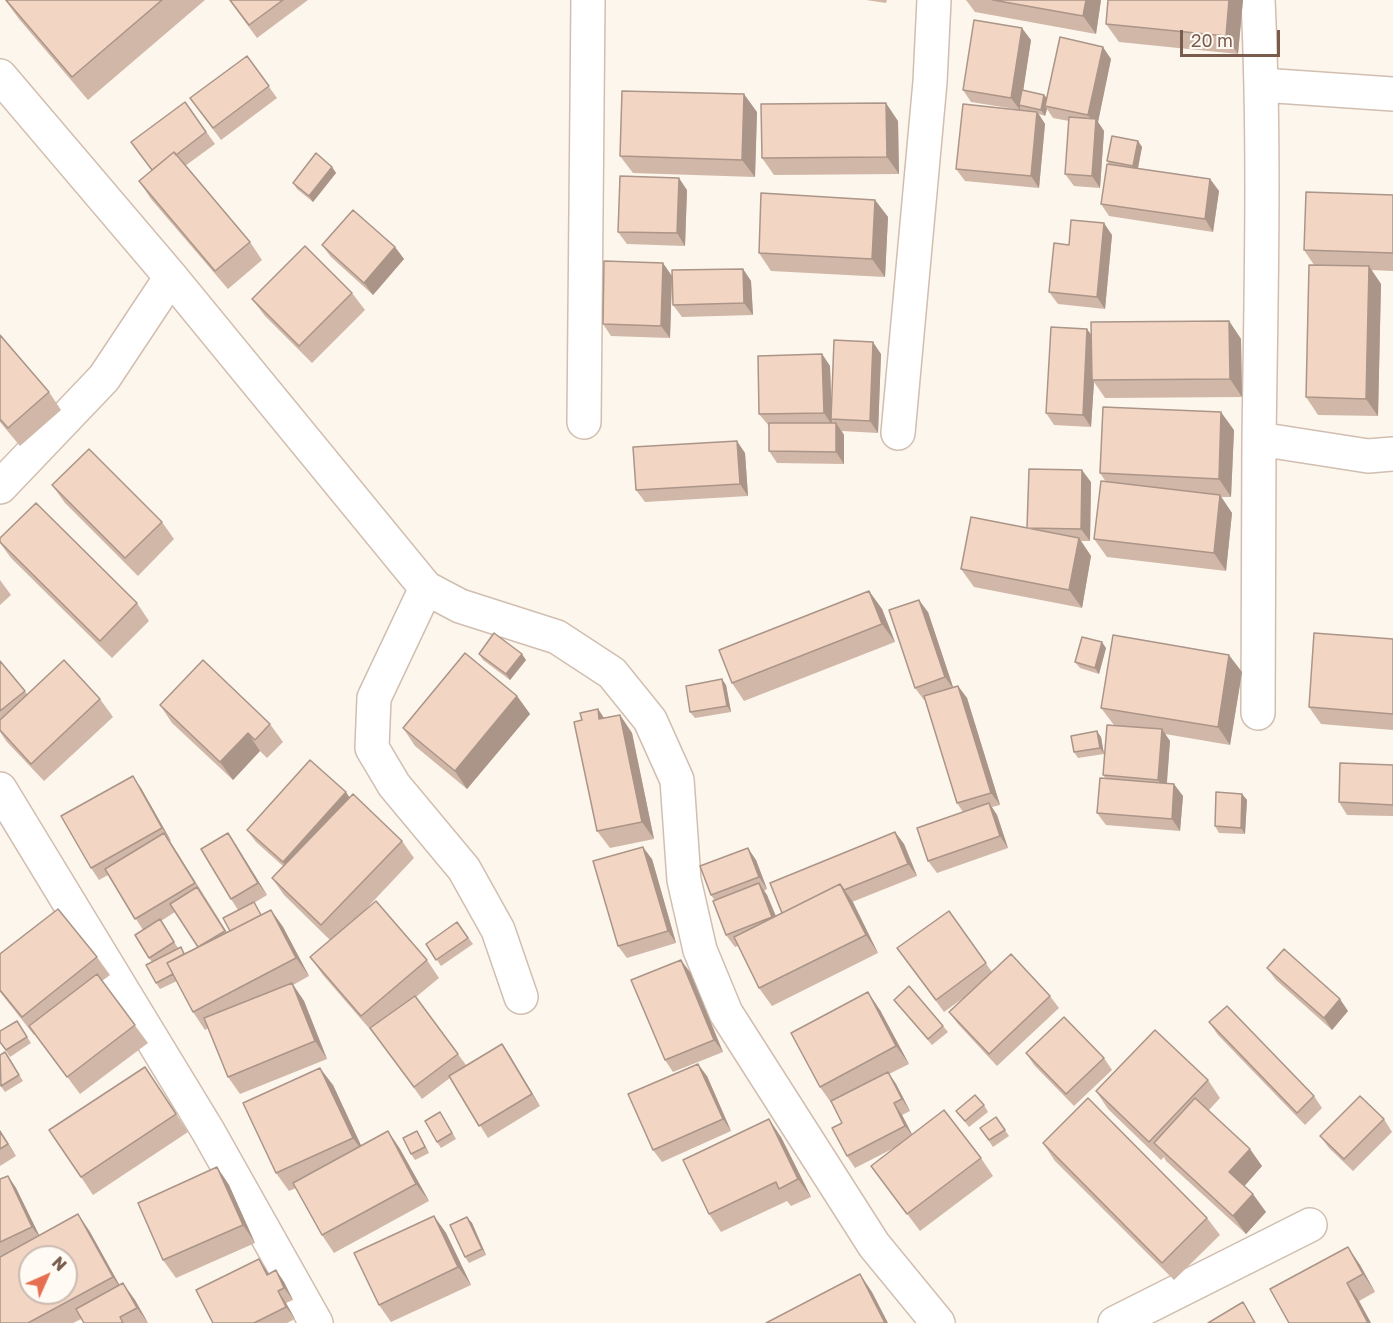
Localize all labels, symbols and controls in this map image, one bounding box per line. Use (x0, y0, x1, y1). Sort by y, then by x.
scale bar (1183, 18, 1284, 56)
text: 20 m (1191, 29, 1233, 51)
north arrow (18, 1245, 78, 1305)
text: N (48, 1252, 71, 1275)

